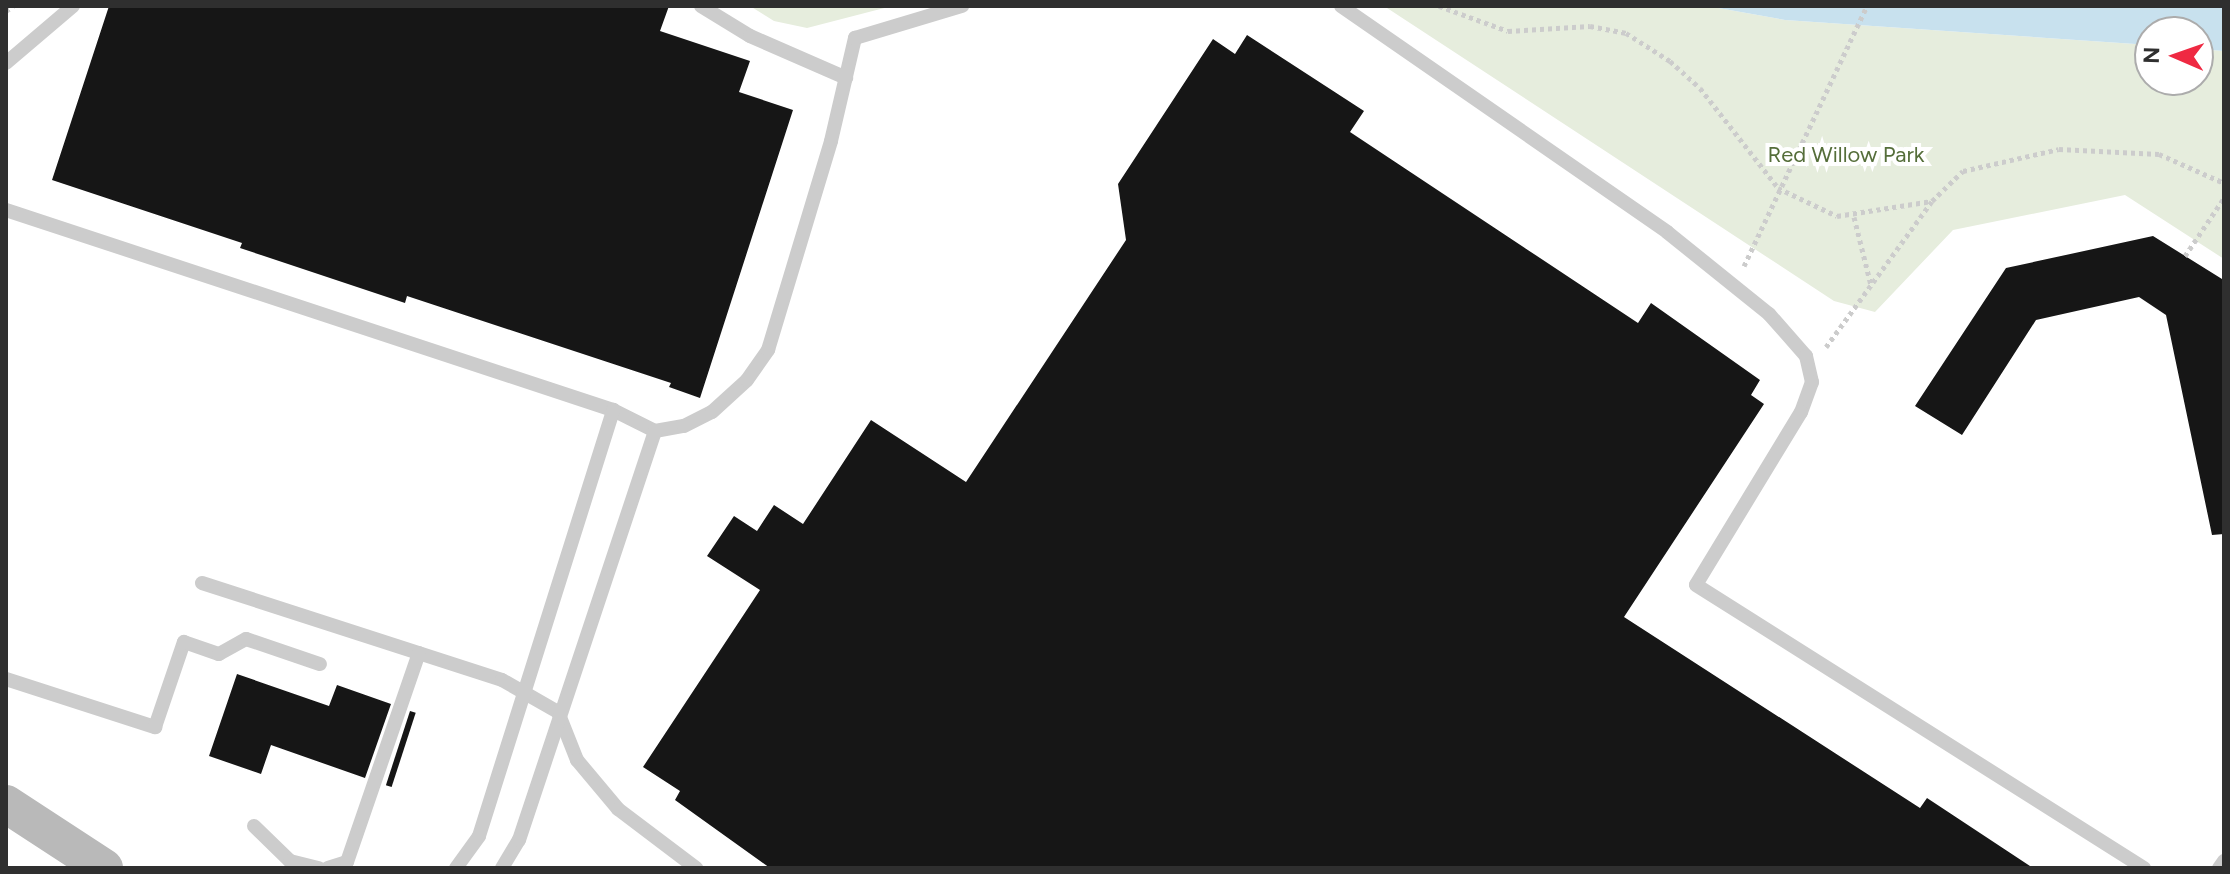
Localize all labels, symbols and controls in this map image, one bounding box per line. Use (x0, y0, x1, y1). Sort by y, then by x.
north arrow (2134, 16, 2214, 96)
text: N (2138, 46, 2165, 64)
park label: Red Willow Park (1767, 142, 1925, 168)

